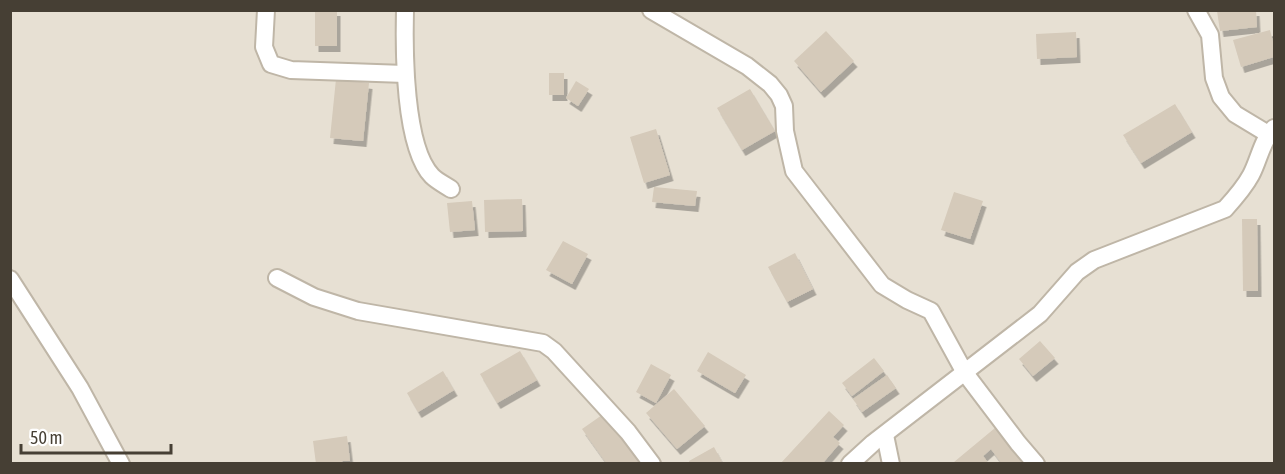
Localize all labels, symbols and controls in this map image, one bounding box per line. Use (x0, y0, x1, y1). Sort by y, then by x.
scale bar (21, 417, 171, 455)
text: 50 m (30, 427, 62, 448)

